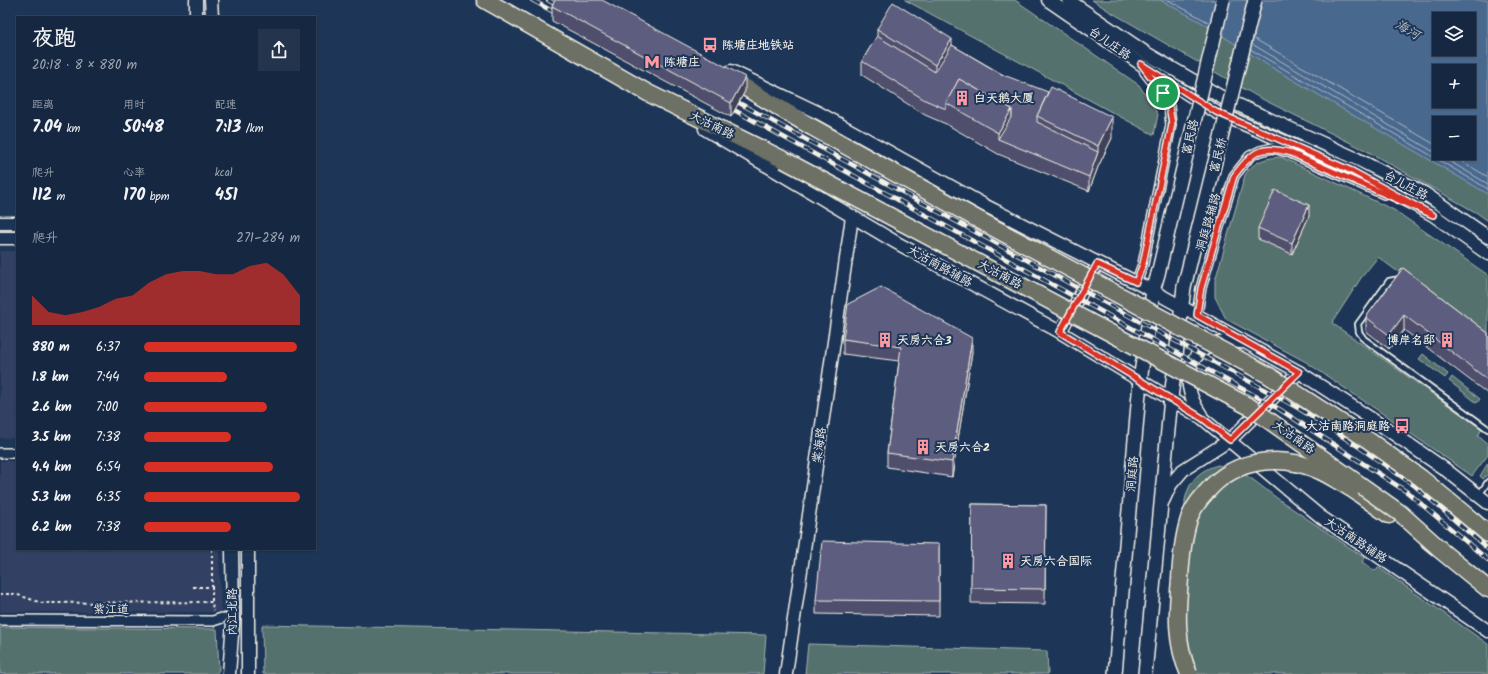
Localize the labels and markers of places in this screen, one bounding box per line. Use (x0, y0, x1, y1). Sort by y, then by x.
bus stop icon: 陈塘庄地铁站 (701, 36, 719, 54)
place label: 陈塘庄地铁站 (722, 36, 794, 55)
metro station icon: 陈塘庄 (643, 53, 661, 71)
place label: 陈塘庄 (664, 53, 700, 72)
pin (1146, 76, 1180, 110)
building icon: 白天鹅大厦 (953, 89, 971, 107)
place label: 白天鹅大厦 (974, 89, 1034, 108)
building icon: 天房六合3 (876, 331, 894, 349)
place label: 天房六合3 (897, 331, 952, 350)
place label: 博岸名邸 (1387, 331, 1435, 350)
building icon: 博岸名邸 (1438, 331, 1456, 349)
place label: 大沽南路洞庭路 (1306, 417, 1390, 436)
bus stop icon: 大沽南路洞庭路 (1393, 417, 1411, 435)
building icon: 天房六合2 (914, 438, 932, 456)
place label: 天房六合2 (935, 438, 990, 457)
building icon: 天房六合国际 (999, 552, 1017, 570)
place label: 天房六合国际 (1020, 552, 1092, 571)

